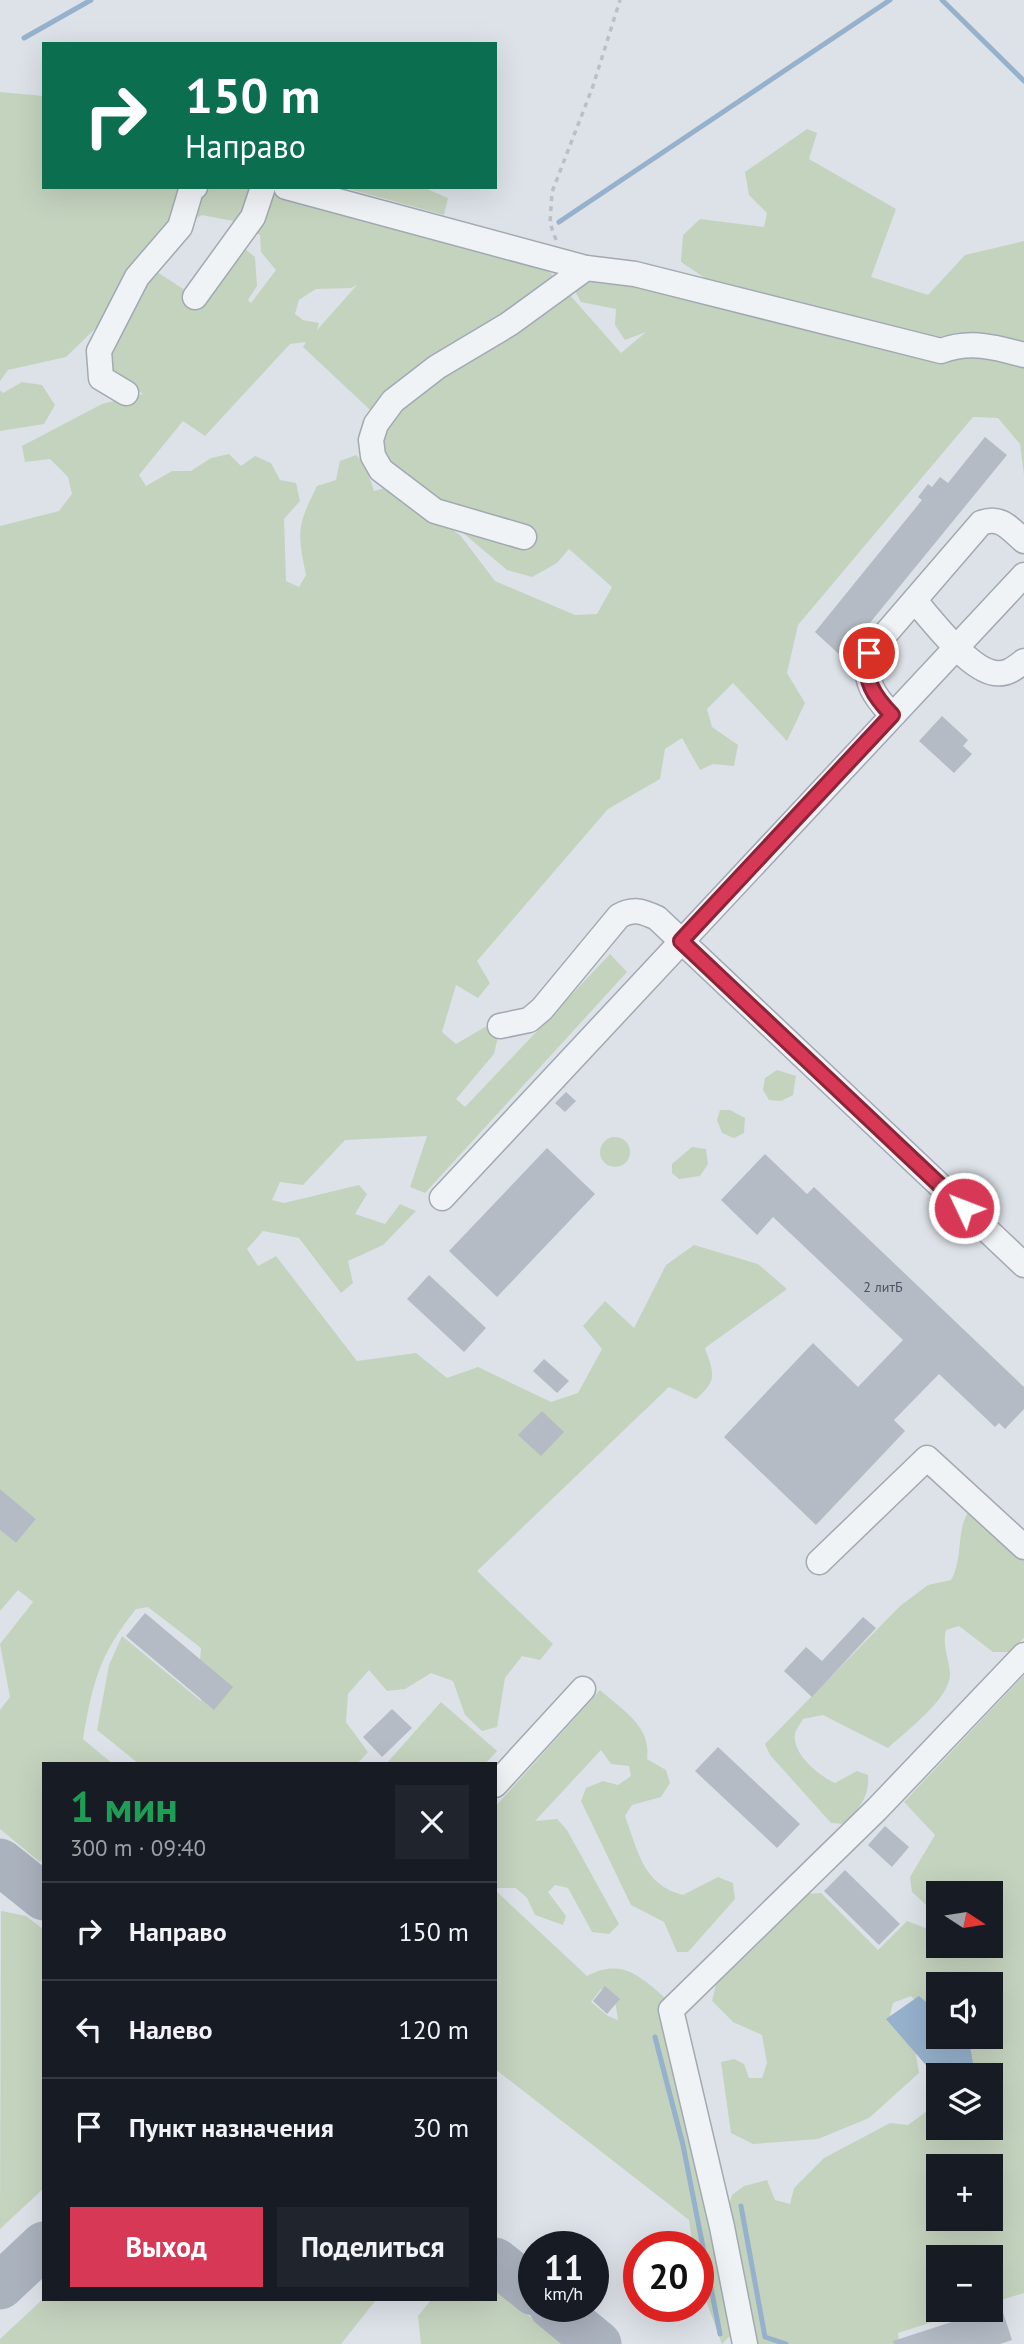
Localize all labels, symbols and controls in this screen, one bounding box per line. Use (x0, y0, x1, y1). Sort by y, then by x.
text: 150 m (185, 63, 320, 127)
icon: right (70, 70, 161, 161)
text: Направо (185, 125, 306, 167)
pin (839, 623, 899, 683)
icon: arrive (850, 634, 888, 672)
position arrow (927, 1171, 1001, 1245)
house number: 2 литБ (863, 1278, 903, 1296)
text: 1 мин (70, 1779, 178, 1834)
button: close (395, 1785, 469, 1859)
text: 300 m · 09:40 (70, 1833, 206, 1862)
north arrow (926, 1881, 1003, 1958)
map controls (926, 1881, 1003, 2322)
icon: right (70, 1912, 108, 1950)
text: Направо (129, 1915, 227, 1948)
text: 150 m (398, 1915, 469, 1948)
button: sound (926, 1972, 1003, 2049)
icon: left (70, 2010, 108, 2048)
text: Налево (129, 2013, 213, 2046)
text: 120 m (398, 2013, 469, 2046)
button: layers (926, 2063, 1003, 2140)
icon: arrive (70, 2108, 108, 2146)
text: Пункт назначения (129, 2111, 334, 2144)
text: 30 m (413, 2111, 469, 2144)
button: + (926, 2154, 1003, 2231)
button: Выход (70, 2207, 263, 2287)
button: Поделиться (277, 2207, 469, 2287)
speed limit sign: 20 (623, 2231, 714, 2322)
text: 11 (544, 2244, 583, 2290)
button: − (926, 2245, 1003, 2322)
text: km/h (544, 2282, 583, 2305)

